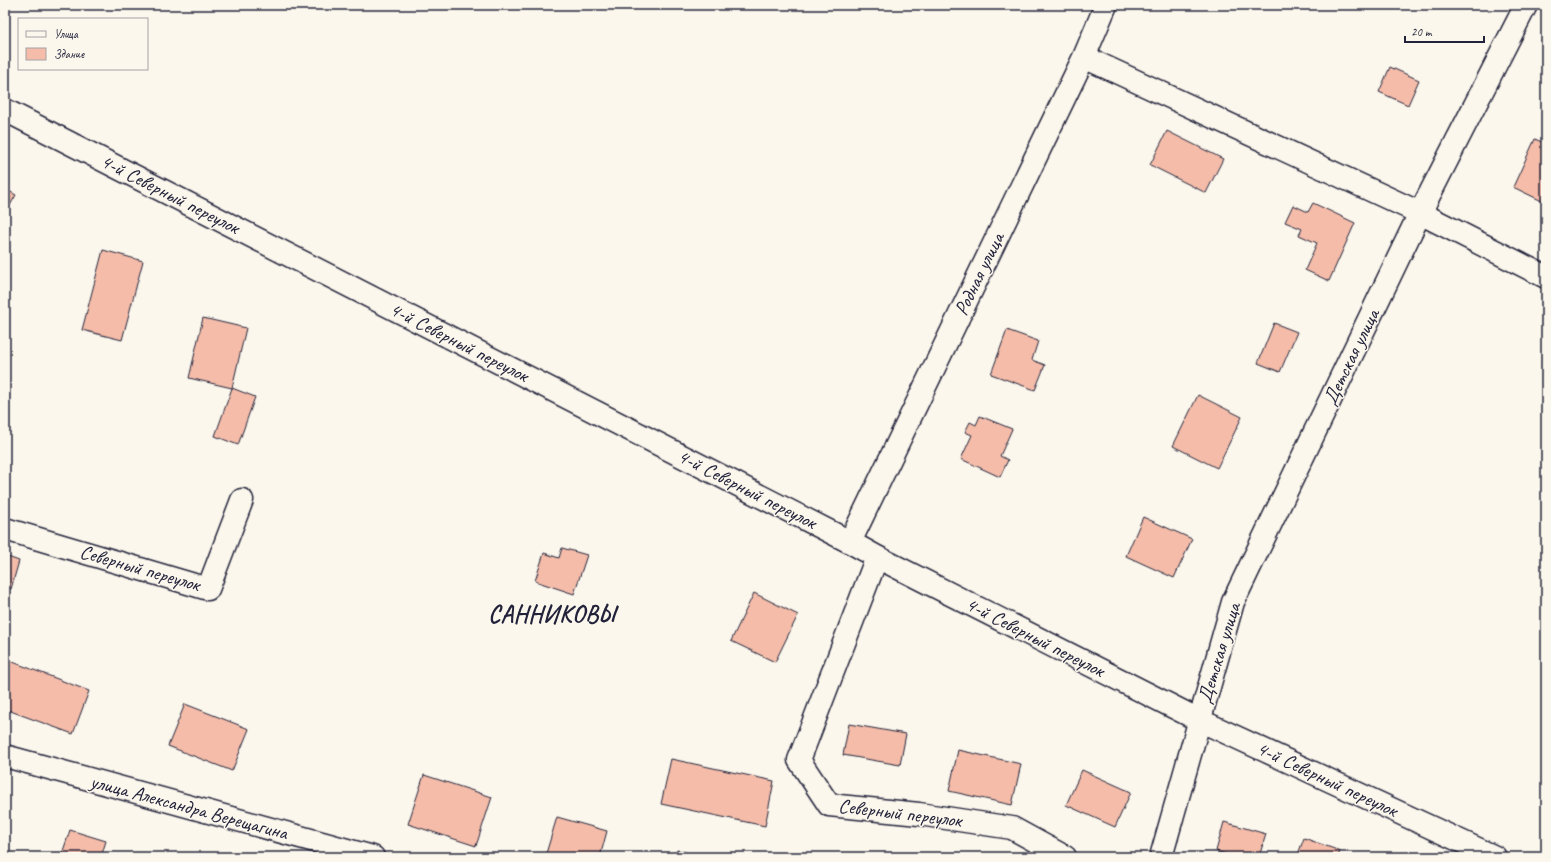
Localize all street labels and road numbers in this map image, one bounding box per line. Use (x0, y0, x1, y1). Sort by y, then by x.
street label: 4-й Северный переулок (96, 148, 245, 240)
street label: Родная улица (948, 227, 1010, 319)
street label: 4-й Северный переулок (385, 296, 534, 388)
street label: Детская улица (1317, 303, 1386, 409)
street label: 4-й Северный переулок (673, 443, 822, 535)
street label: Северный переулок (77, 539, 204, 598)
street label: 4-й Северный переулок (961, 591, 1110, 683)
street label: Детская улица (1192, 598, 1247, 706)
street label: 4-й Северный переулок (1253, 735, 1403, 823)
street label: улица Александра Верещагина (87, 768, 292, 846)
street label: Северный переулок (837, 793, 965, 833)

